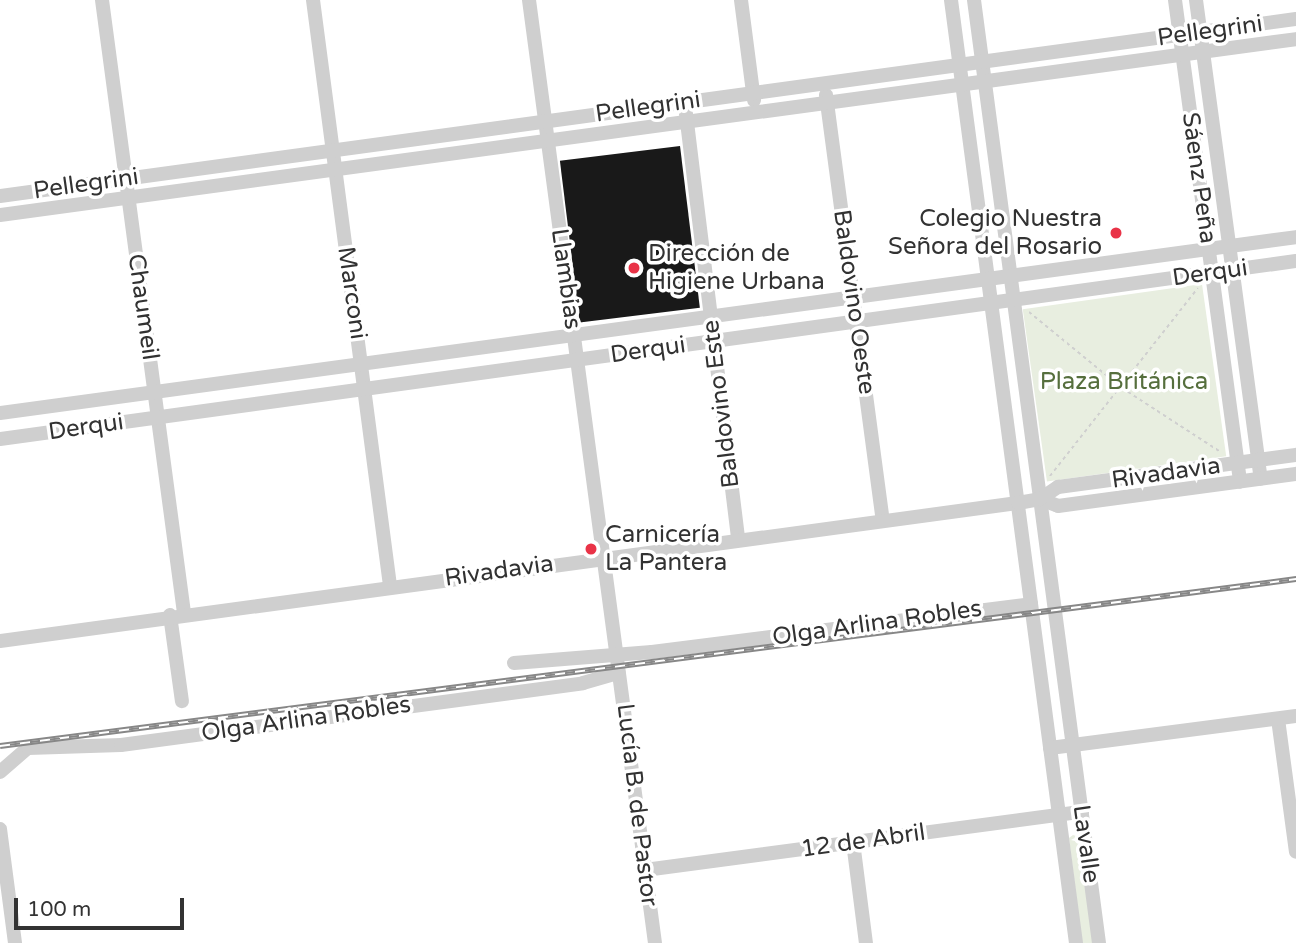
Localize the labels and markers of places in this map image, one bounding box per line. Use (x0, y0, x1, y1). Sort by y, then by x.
place label: Colegio Nuestra Señora del Rosario (888, 205, 1102, 261)
marker: Colegio Nuestra Señora del Rosario (1108, 225, 1124, 241)
place label: Dirección de Higiene Urbana (648, 240, 825, 296)
marker: Dirección de Higiene Urbana (626, 260, 642, 276)
place label: Carnicería La Pantera (605, 521, 727, 577)
marker: Carnicería La Pantera (583, 541, 599, 557)

